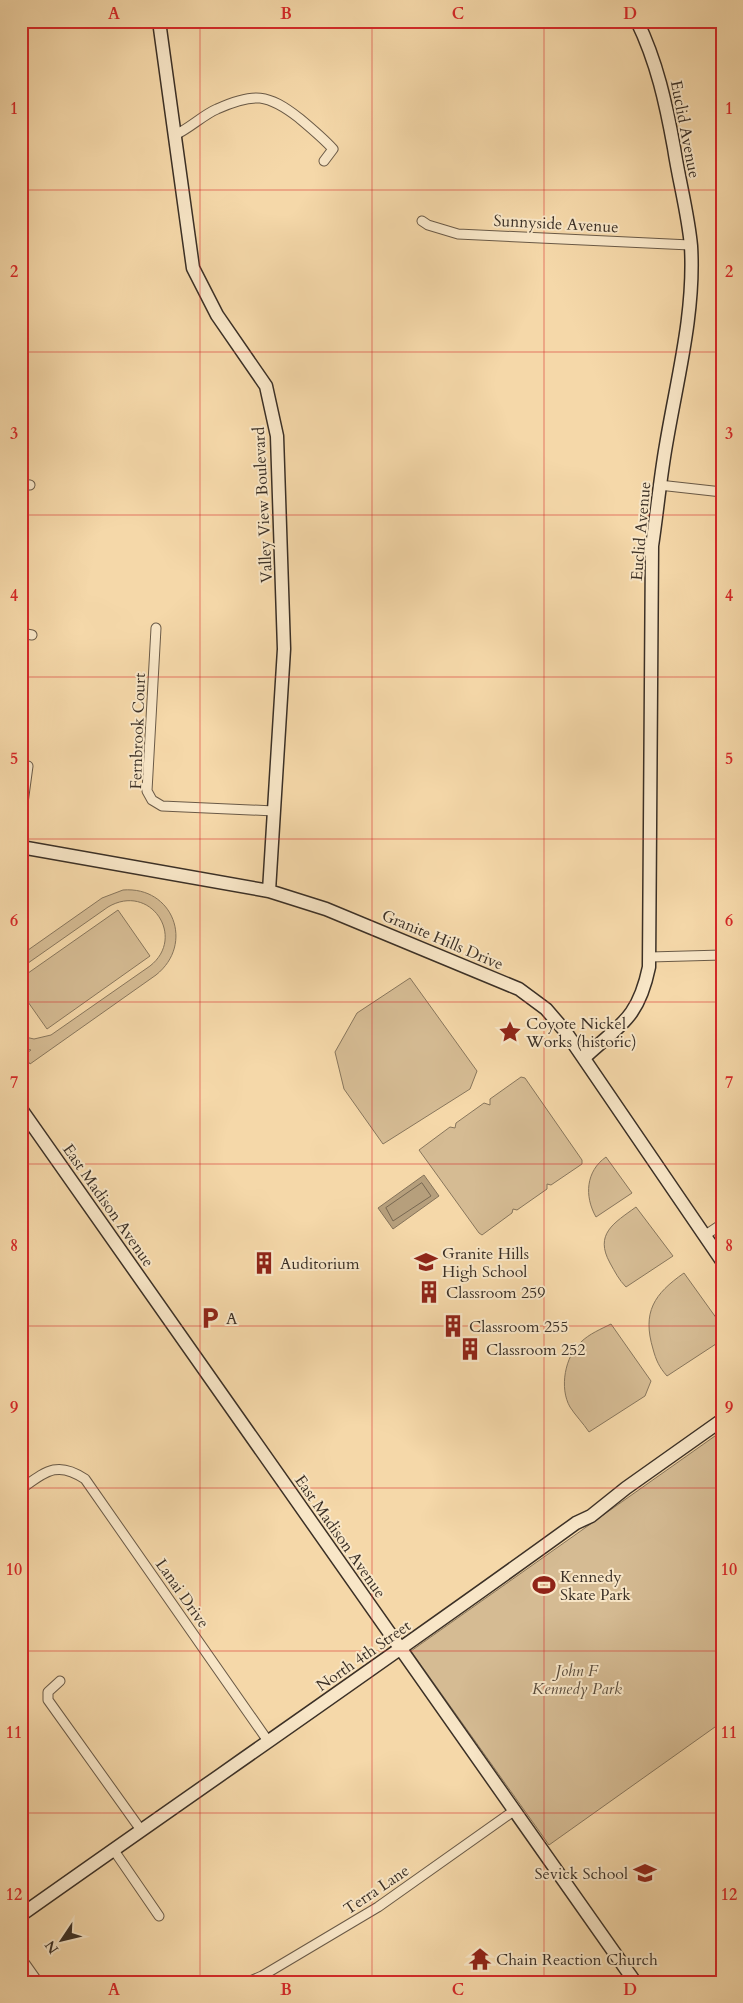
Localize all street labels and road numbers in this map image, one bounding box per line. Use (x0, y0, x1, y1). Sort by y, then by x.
street label: Euclid Avenue (665, 78, 705, 180)
street label: Sunnyside Avenue (493, 210, 619, 238)
street label: Valley View Boulevard (248, 426, 278, 584)
street label: Euclid Avenue (626, 481, 656, 581)
street label: Fernbrook Court (125, 672, 151, 790)
street label: Granite Hills Drive (378, 904, 507, 975)
street label: East Madison Avenue (57, 1140, 159, 1272)
street label: East Madison Avenue (289, 1471, 391, 1603)
street label: Lanai Drive (150, 1554, 214, 1633)
street label: North 4th Street (312, 1615, 415, 1697)
street label: Terra Lane (339, 1860, 414, 1920)

